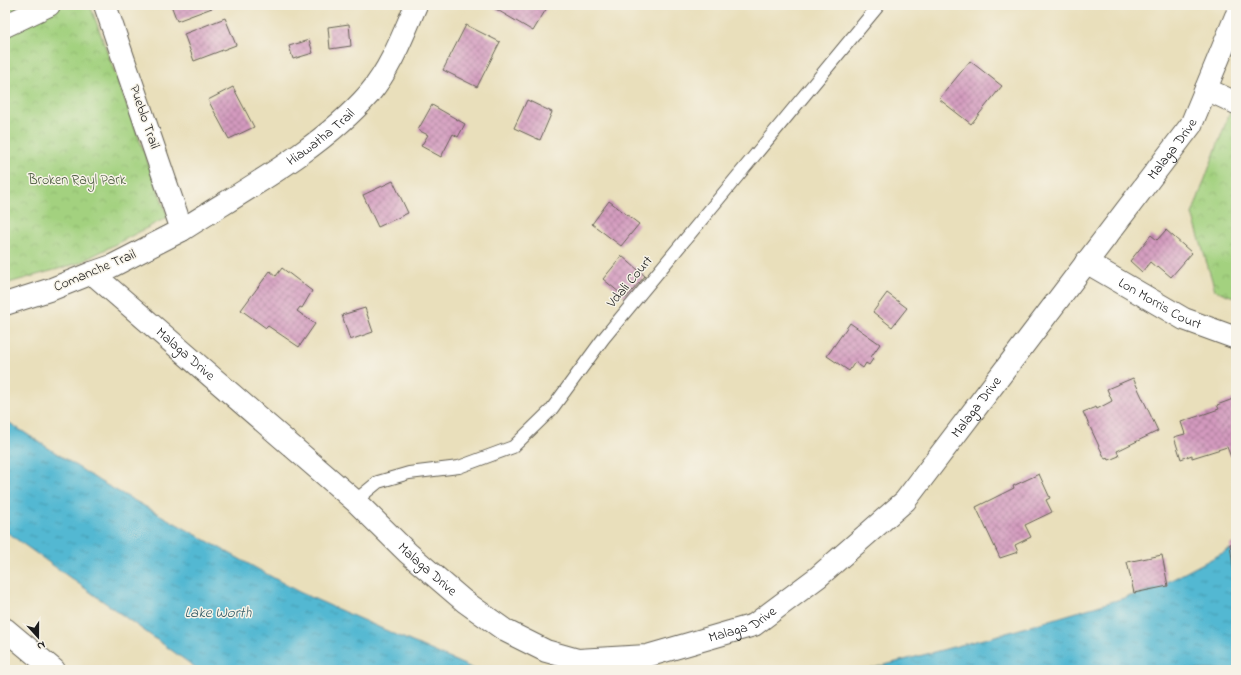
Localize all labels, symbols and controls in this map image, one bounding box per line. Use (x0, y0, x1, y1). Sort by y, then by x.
street label: Pueblo Trail (123, 82, 165, 152)
street label: Hiawatha Trail (282, 104, 360, 171)
street label: Malaga Drive (1142, 115, 1203, 185)
park label: Broken Rayl Park (27, 170, 127, 192)
street label: Comanche Trail (51, 244, 139, 298)
street label: Vdali Court (601, 251, 658, 313)
street label: Lon Morris Court (1114, 272, 1205, 335)
street label: Malaga Drive (151, 322, 220, 386)
street label: Malaga Drive (946, 371, 1007, 442)
street label: Malaga Drive (393, 538, 462, 602)
street label: Malaga Drive (706, 601, 781, 648)
water label: Lake Worth (185, 602, 252, 624)
north arrow (18, 617, 58, 657)
text: N (35, 637, 48, 654)

